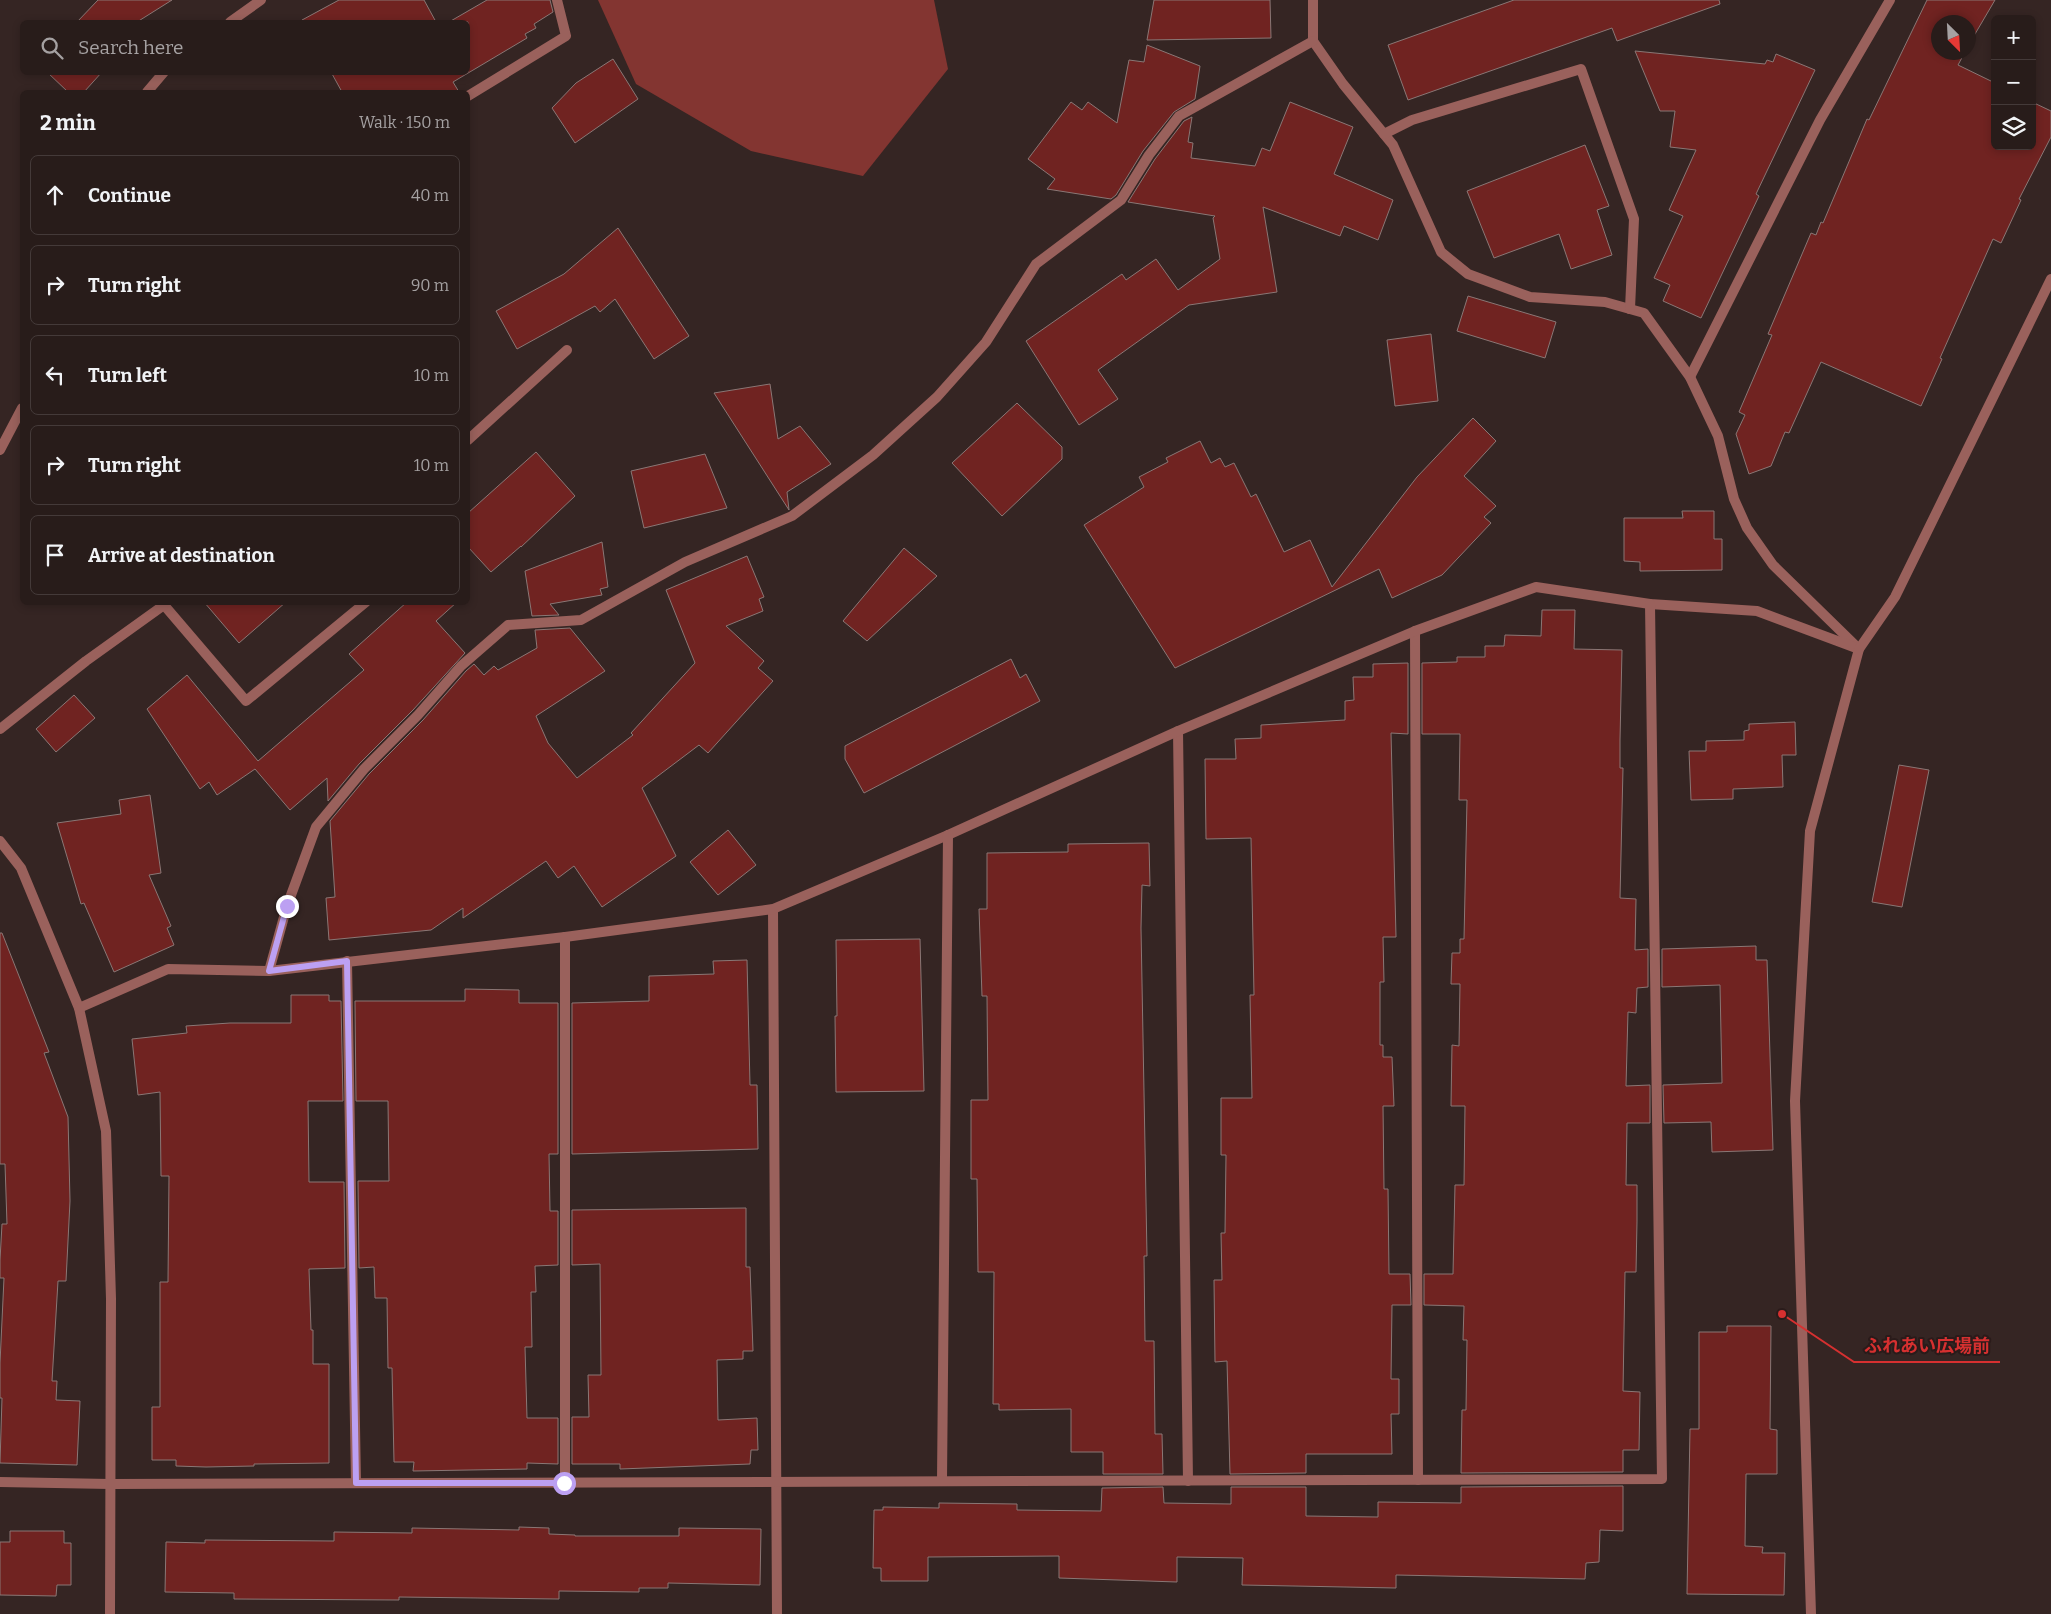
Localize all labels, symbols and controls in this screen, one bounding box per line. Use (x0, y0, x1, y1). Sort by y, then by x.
north arrow (1931, 15, 1976, 60)
map controls (1991, 15, 2036, 150)
button: + (1991, 15, 2036, 60)
search box (20, 20, 470, 75)
icon: search (38, 34, 66, 62)
text: Search here (78, 36, 183, 59)
button: − (1991, 60, 2036, 105)
button: layers (1991, 105, 2036, 150)
text: 2 min (40, 110, 96, 136)
text: Walk · 150 m (359, 113, 450, 132)
icon: ahead (41, 181, 69, 209)
text: Continue (88, 184, 171, 207)
text: 40 m (411, 186, 449, 205)
icon: right (41, 271, 69, 299)
text: Turn right (88, 274, 181, 297)
text: 90 m (411, 276, 449, 295)
icon: left (41, 361, 69, 389)
text: Turn left (88, 364, 167, 387)
text: 10 m (414, 366, 449, 385)
icon: right (41, 451, 69, 479)
text: Turn right (88, 454, 181, 477)
text: 10 m (414, 456, 449, 475)
icon: arrive (41, 541, 69, 569)
text: Arrive at destination (88, 544, 275, 567)
route end (276, 895, 299, 918)
callout: ふれあい広場前 (1854, 1329, 2000, 1362)
text: ふれあい広場前 (1864, 1335, 1990, 1357)
route start (553, 1472, 576, 1495)

